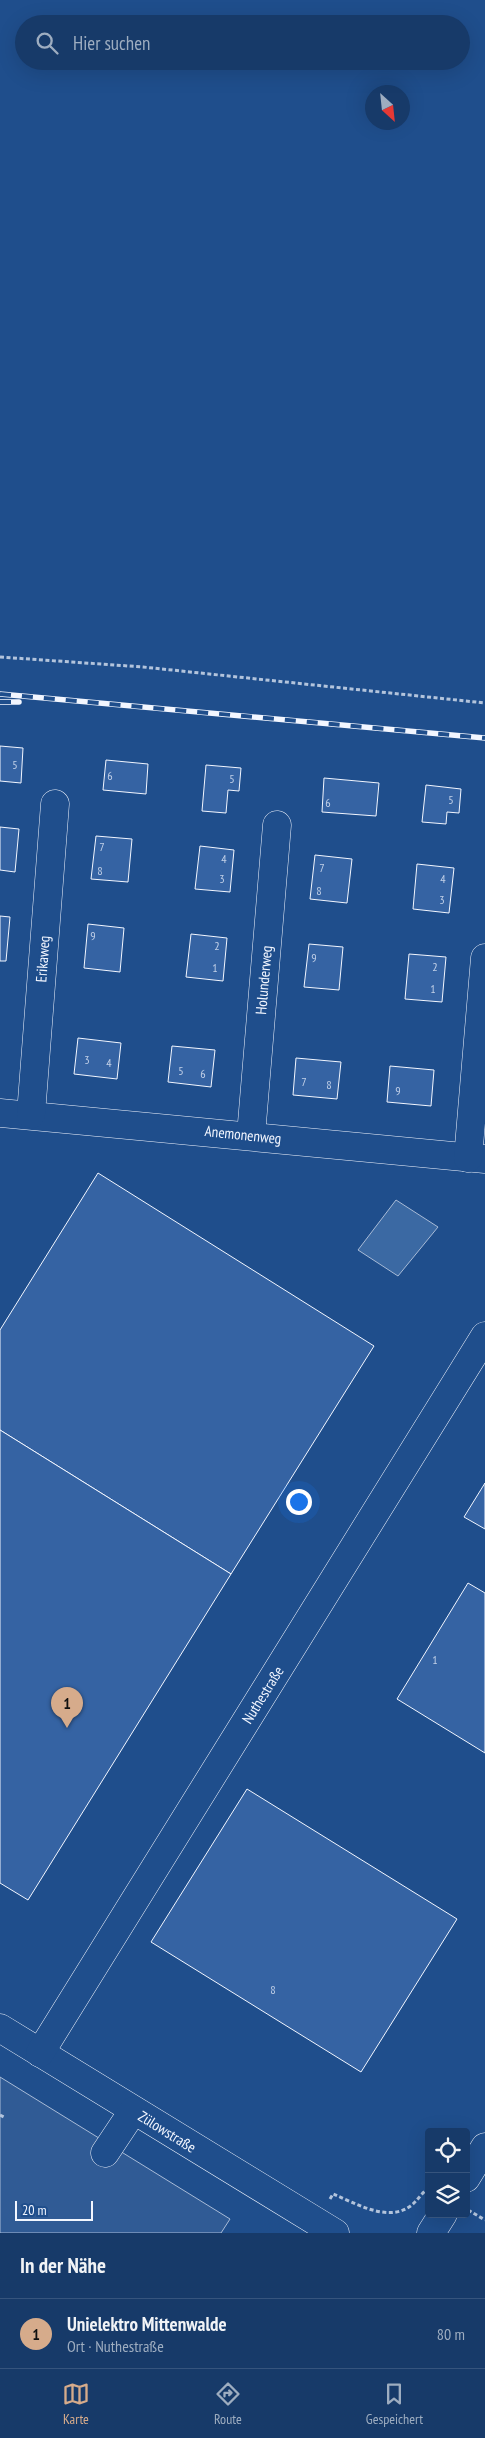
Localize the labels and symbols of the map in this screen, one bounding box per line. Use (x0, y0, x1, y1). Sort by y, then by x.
north arrow (365, 85, 410, 130)
house number: 5 (12, 757, 18, 772)
house number: 6 (107, 768, 113, 783)
house number: 5 (229, 771, 235, 786)
house number: 5 (448, 792, 454, 807)
house number: 6 (325, 795, 331, 810)
house number: 7 (99, 839, 105, 854)
house number: 4 (221, 851, 227, 866)
house number: 7 (319, 860, 325, 875)
house number: 8 (97, 863, 103, 878)
house number: 3 (219, 871, 225, 886)
house number: 4 (440, 871, 446, 886)
house number: 8 (316, 883, 322, 898)
house number: 3 (439, 892, 445, 907)
house number: 9 (90, 928, 96, 943)
street label: Erikaweg (31, 935, 54, 983)
house number: 2 (214, 938, 220, 953)
street label: Holunderweg (251, 945, 276, 1015)
house number: 9 (311, 950, 317, 965)
house number: 2 (432, 959, 438, 974)
house number: 1 (212, 960, 218, 975)
house number: 1 (430, 981, 436, 996)
house number: 3 (84, 1052, 90, 1067)
house number: 4 (106, 1055, 112, 1070)
house number: 5 (178, 1063, 184, 1078)
house number: 6 (200, 1066, 206, 1081)
house number: 7 (301, 1074, 307, 1089)
house number: 8 (326, 1077, 332, 1092)
house number: 9 (395, 1083, 401, 1098)
street label: Anemonenweg (204, 1121, 282, 1148)
your location (286, 1489, 312, 1515)
house number: 1 (432, 1652, 438, 1667)
street label: Nuthestraße (237, 1662, 288, 1727)
pin: 1 (51, 1687, 83, 1728)
house number: 8 (270, 1982, 276, 1997)
street label: Zülowstraße (135, 2106, 200, 2157)
scale bar (15, 2198, 92, 2221)

